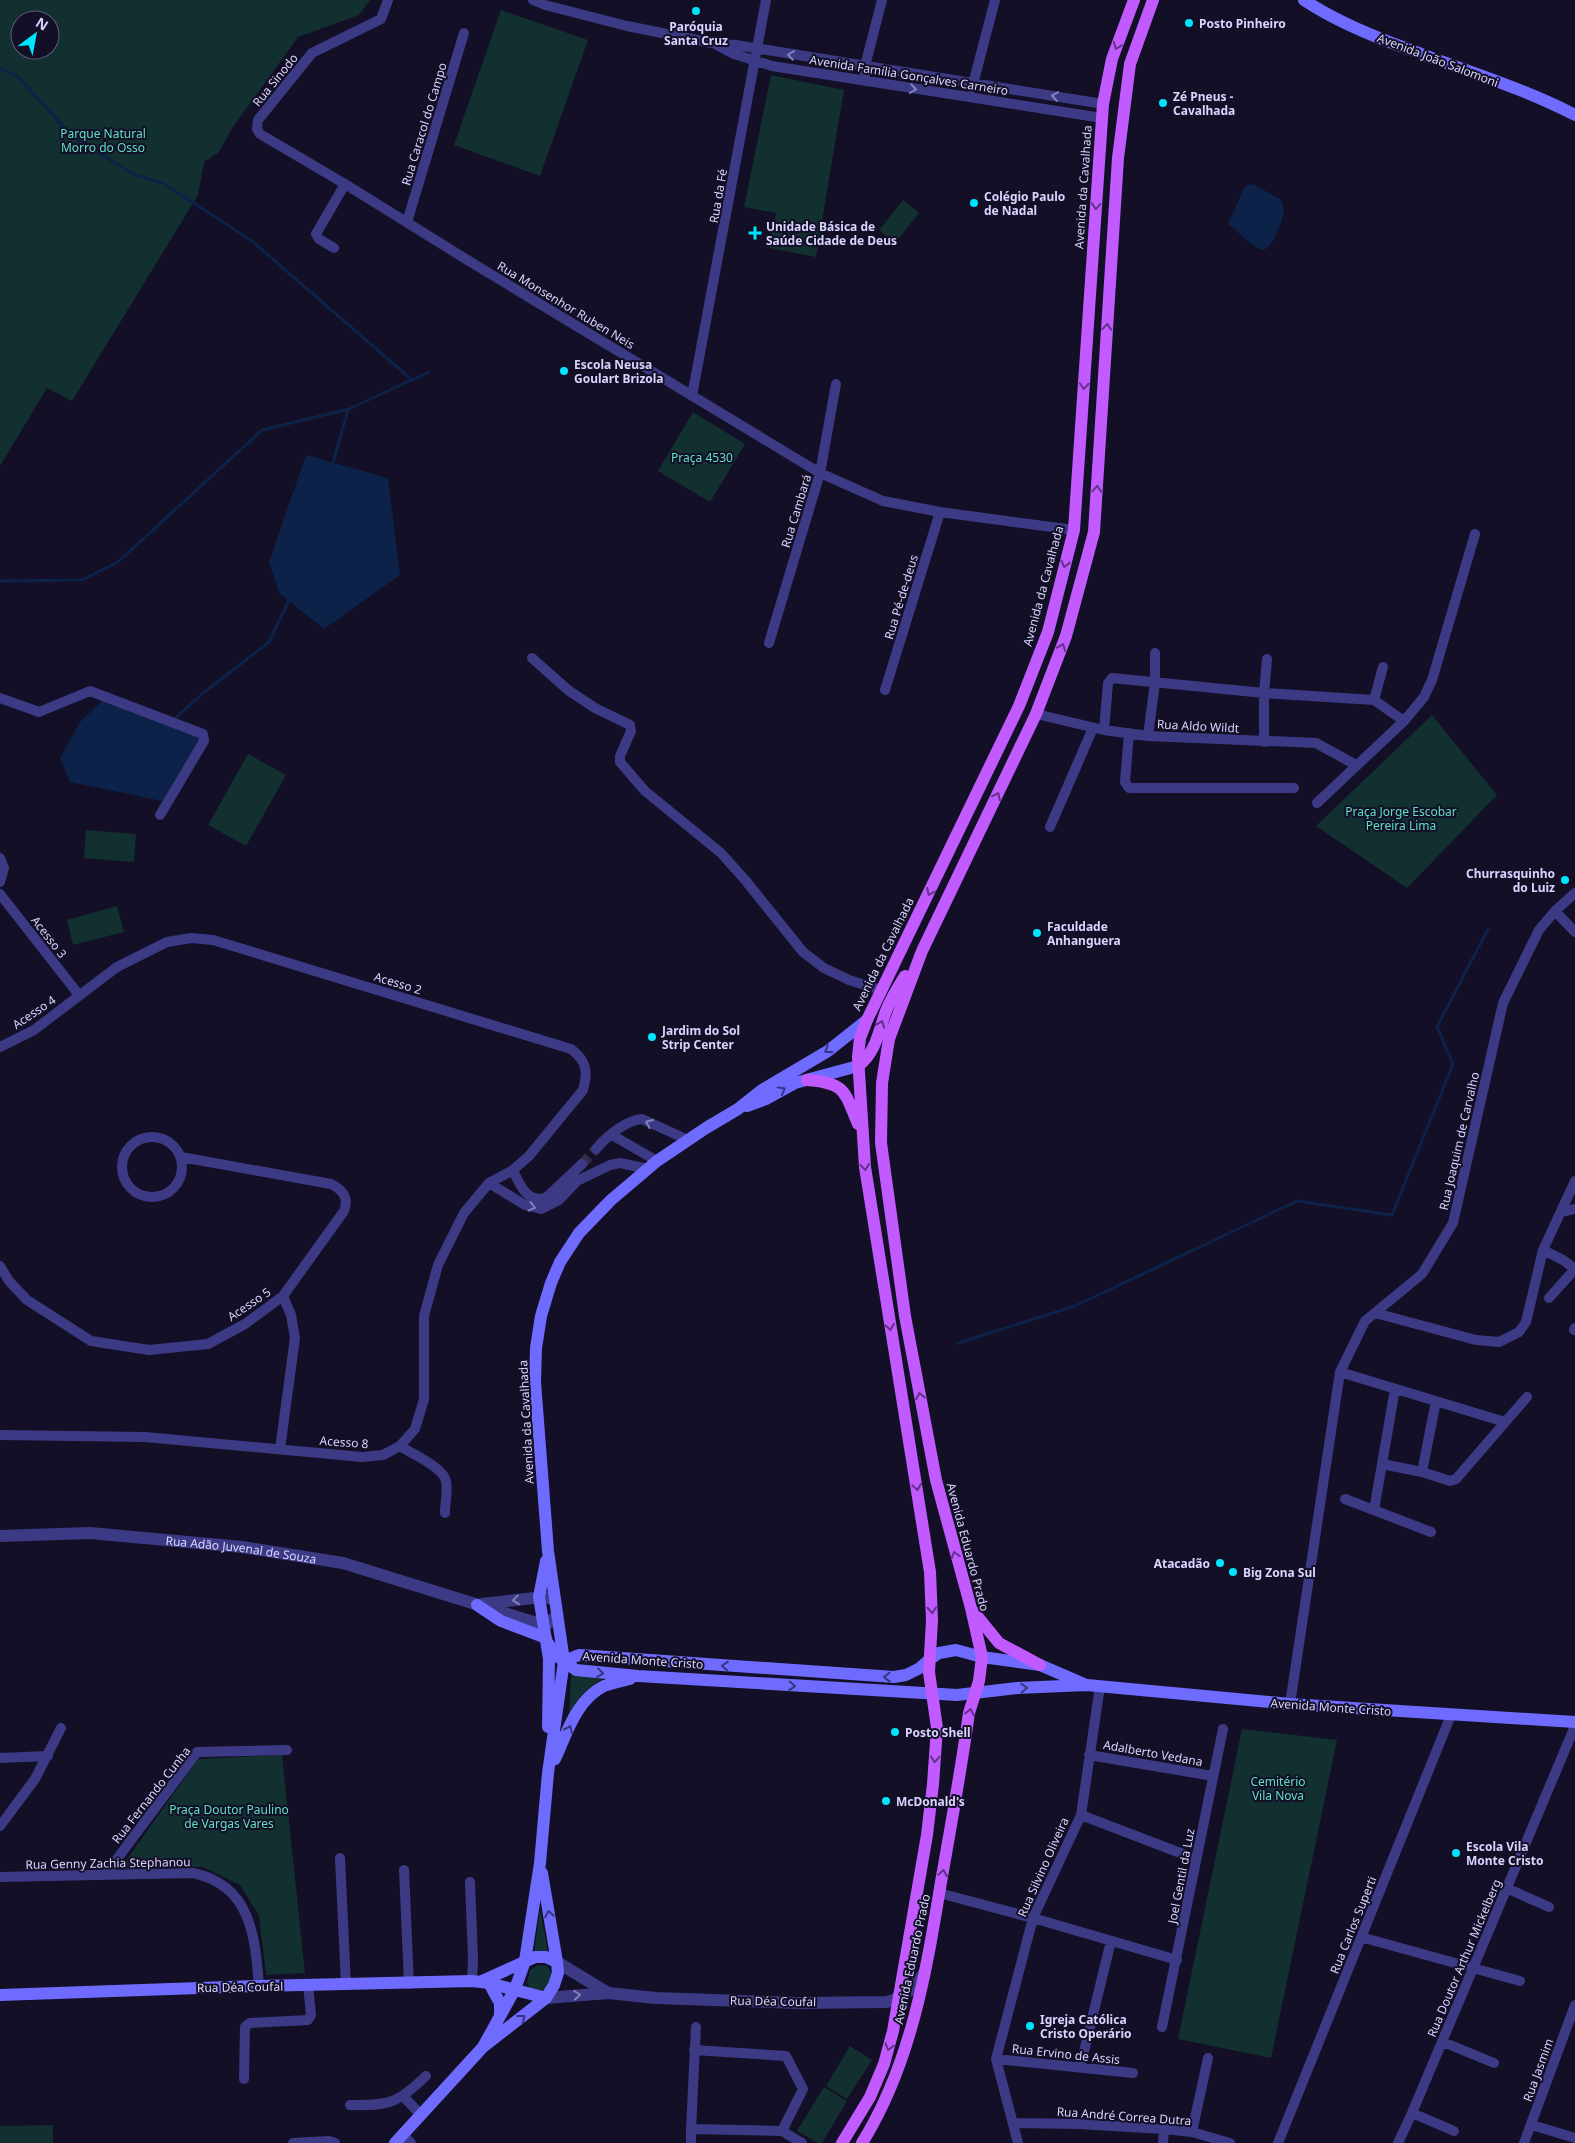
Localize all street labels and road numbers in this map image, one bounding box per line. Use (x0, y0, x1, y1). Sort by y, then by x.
street label: Avenida João Salomoni (1375, 29, 1501, 91)
street label: Rua Sinodo (248, 50, 302, 110)
street label: Avenida Família Gonçalves Carneiro (808, 51, 1010, 99)
street label: Rua Caracol do Campo (397, 60, 451, 188)
street label: Avenida da Cavalhada (1070, 125, 1096, 249)
street label: Rua da Fé (705, 167, 731, 225)
street label: Rua Monsenhor Ruben Neis (494, 257, 638, 353)
street label: Rua Cambará (777, 472, 815, 550)
street label: Avenida da Cavalhada (1019, 524, 1067, 648)
street label: Rua Pé-de-deus (880, 552, 922, 642)
street label: Rua Aldo Wildt (1156, 715, 1240, 737)
street label: Avenida da Cavalhada (848, 895, 918, 1013)
street label: Acesso 3 (27, 912, 71, 962)
street label: Acesso 2 (372, 968, 424, 998)
street label: Acesso 4 (9, 991, 59, 1033)
street label: Rua Joaquim de Carvalho (1435, 1070, 1483, 1212)
street label: Acesso 5 (224, 1283, 274, 1325)
street label: Avenida da Cavalhada (514, 1360, 538, 1484)
street label: Acesso 8 (319, 1432, 369, 1452)
street label: Avenida Eduardo Prado (943, 1481, 993, 1613)
street label: Rua Adão Juvenal de Souza (165, 1532, 318, 1567)
street label: Avenida Monte Cristo (582, 1647, 704, 1673)
street label: Avenida Monte Cristo (1270, 1694, 1392, 1720)
street label: Adalberto Vedana (1102, 1736, 1204, 1770)
street label: Rua Fernando Cunha (108, 1743, 194, 1847)
street label: Rua Silvino Oliveira (1013, 1814, 1073, 1920)
street label: Joel Gentil da Luz (1163, 1827, 1199, 1926)
street label: Rua Genny Zachia Stephanou (25, 1853, 191, 1873)
street label: Rua Carlos Superti (1326, 1874, 1380, 1976)
street label: Rua Doutor Arthur Mickelberg (1423, 1876, 1505, 2040)
street label: Avenida Eduardo Prado (890, 1893, 934, 2025)
street label: Rua Déa Coufal (197, 1978, 283, 1996)
street label: Rua Déa Coufal (730, 1992, 816, 2010)
street label: Rua Jasmim (1519, 2036, 1557, 2104)
street label: Rua Ervino de Assis (1011, 2040, 1121, 2068)
street label: Rua André Correa Dutra (1056, 2103, 1192, 2129)

